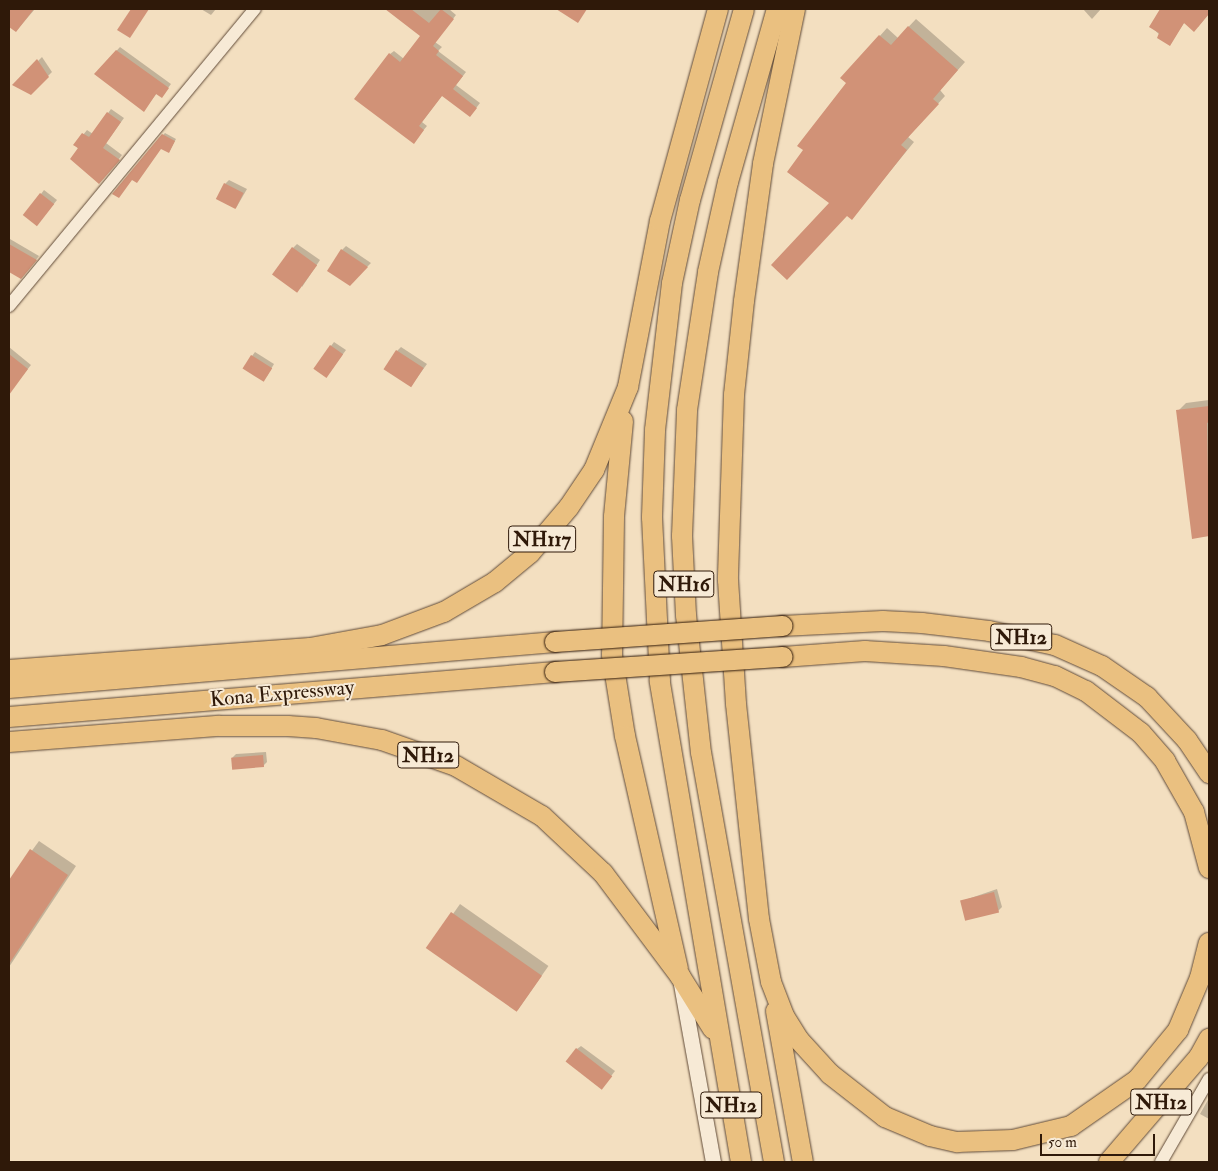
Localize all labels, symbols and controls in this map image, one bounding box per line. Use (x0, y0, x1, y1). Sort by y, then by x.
road number: NH117 (507, 522, 577, 556)
road number: NH16 (653, 566, 715, 602)
road number: NH12 (990, 620, 1052, 654)
street label: Kona Expressway (209, 675, 355, 713)
road number: NH12 (397, 738, 459, 772)
road number: NH12 (1130, 1084, 1192, 1120)
road number: NH12 (700, 1088, 762, 1122)
scale bar (1043, 1124, 1158, 1156)
text: 50 m (1048, 1133, 1077, 1152)

